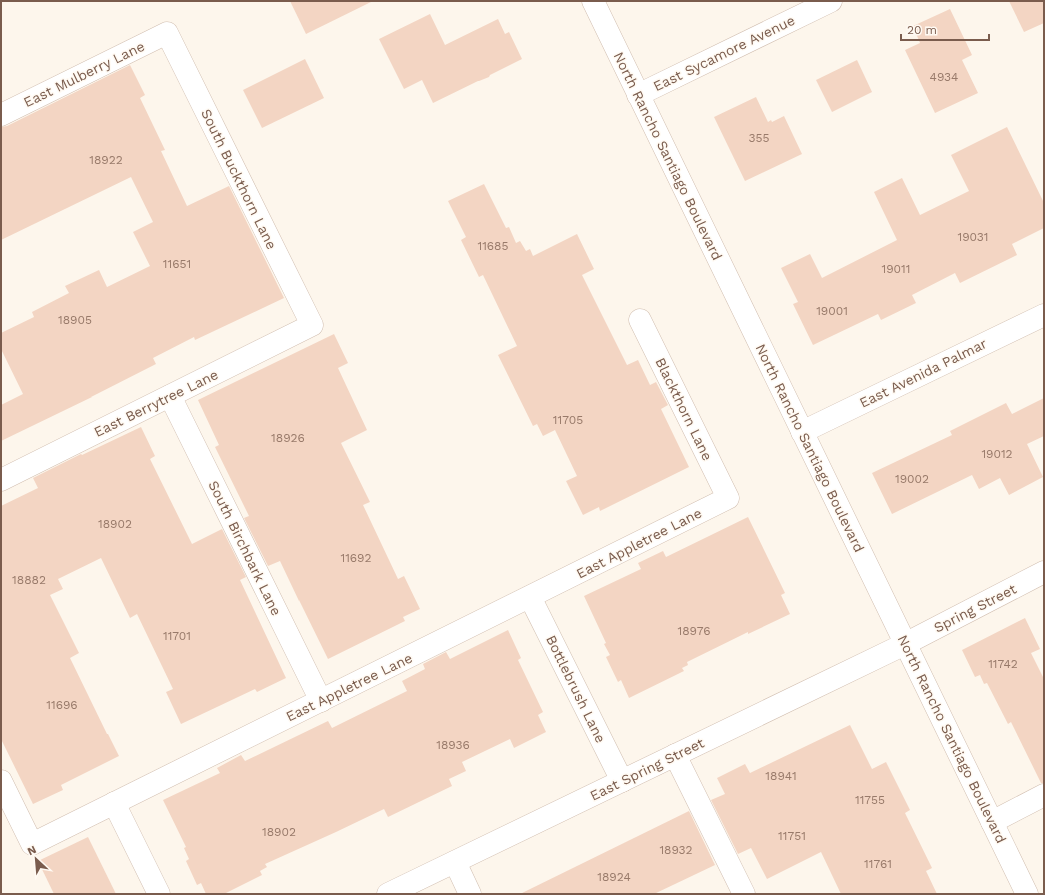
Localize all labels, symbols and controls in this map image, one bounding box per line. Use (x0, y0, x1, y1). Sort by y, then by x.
street label: East Sycamore Avenue (651, 12, 797, 94)
scale bar (901, 16, 989, 42)
text: 20 m (907, 23, 937, 37)
street label: East Mulberry Lane (21, 38, 147, 110)
street label: North Rancho Santiago Boulevard (610, 49, 726, 263)
house number: 4934 (930, 70, 958, 84)
street label: South Buckthorn Lane (198, 106, 280, 252)
house number: 355 (749, 131, 769, 145)
house number: 18922 (89, 153, 123, 167)
house number: 19031 (958, 230, 988, 244)
house number: 11685 (477, 239, 509, 253)
house number: 11651 (163, 257, 191, 271)
house number: 19011 (882, 262, 910, 276)
house number: 19001 (816, 304, 848, 318)
house number: 18905 (58, 313, 92, 327)
street label: East Avenida Palmar (857, 335, 990, 411)
street label: North Rancho Santiago Boulevard (752, 341, 868, 555)
street label: Blackthorn Lane (652, 355, 716, 463)
street label: East Berrytree Lane (91, 366, 221, 440)
house number: 11705 (553, 413, 583, 427)
house number: 18926 (271, 431, 305, 445)
house number: 19012 (981, 447, 1013, 461)
house number: 19002 (895, 472, 929, 486)
street label: South Birchbark Lane (205, 478, 285, 618)
street label: East Appletree Lane (574, 504, 704, 582)
house number: 18902 (98, 517, 132, 531)
house number: 11692 (340, 551, 372, 565)
house number: 18882 (12, 573, 46, 587)
street label: Spring Street (931, 580, 1019, 636)
house number: 18976 (677, 624, 711, 638)
house number: 11701 (163, 629, 191, 643)
street label: North Rancho Santiago Boulevard (894, 632, 1010, 846)
street label: Bottlebrush Lane (543, 633, 609, 745)
street label: East Appletree Lane (283, 649, 415, 725)
house number: 11742 (988, 657, 1018, 671)
house number: 11696 (46, 698, 78, 712)
street label: East Spring Street (587, 734, 707, 804)
house number: 18936 (436, 738, 470, 752)
house number: 18941 (765, 769, 797, 783)
house number: 11755 (855, 793, 885, 807)
house number: 18902 (262, 825, 296, 839)
house number: 11751 (778, 829, 806, 843)
north arrow (16, 839, 56, 879)
text: N (25, 843, 38, 858)
house number: 18932 (659, 843, 693, 857)
house number: 11761 (864, 857, 892, 871)
house number: 18924 (597, 870, 631, 884)

